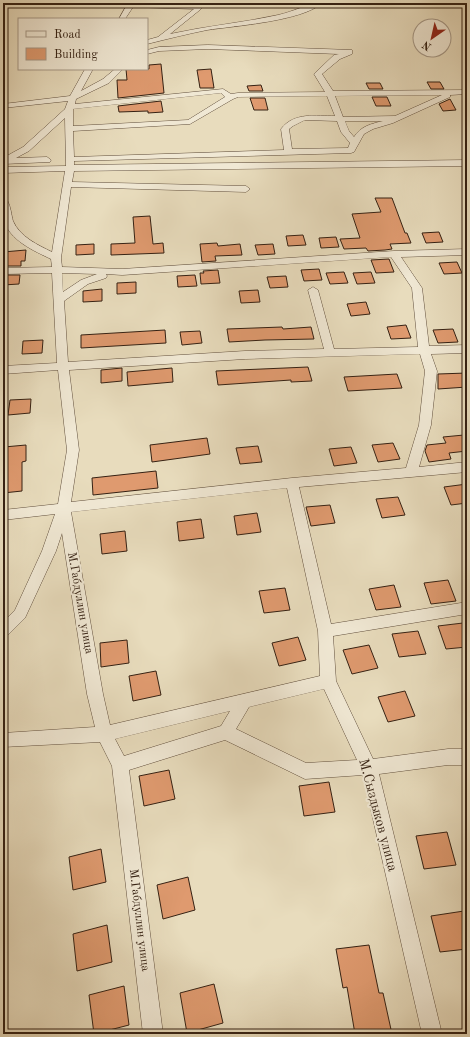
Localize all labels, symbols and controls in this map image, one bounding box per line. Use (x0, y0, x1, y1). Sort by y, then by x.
legend (18, 18, 148, 70)
north arrow (412, 18, 452, 58)
text: Road (54, 29, 81, 41)
text: N (420, 38, 434, 52)
text: Building (54, 49, 98, 61)
street label: М.Габдуллин улица (65, 551, 95, 655)
street label: М.Сыздыков улица (356, 757, 400, 873)
street label: М.Габдуллин улица (127, 868, 151, 972)

